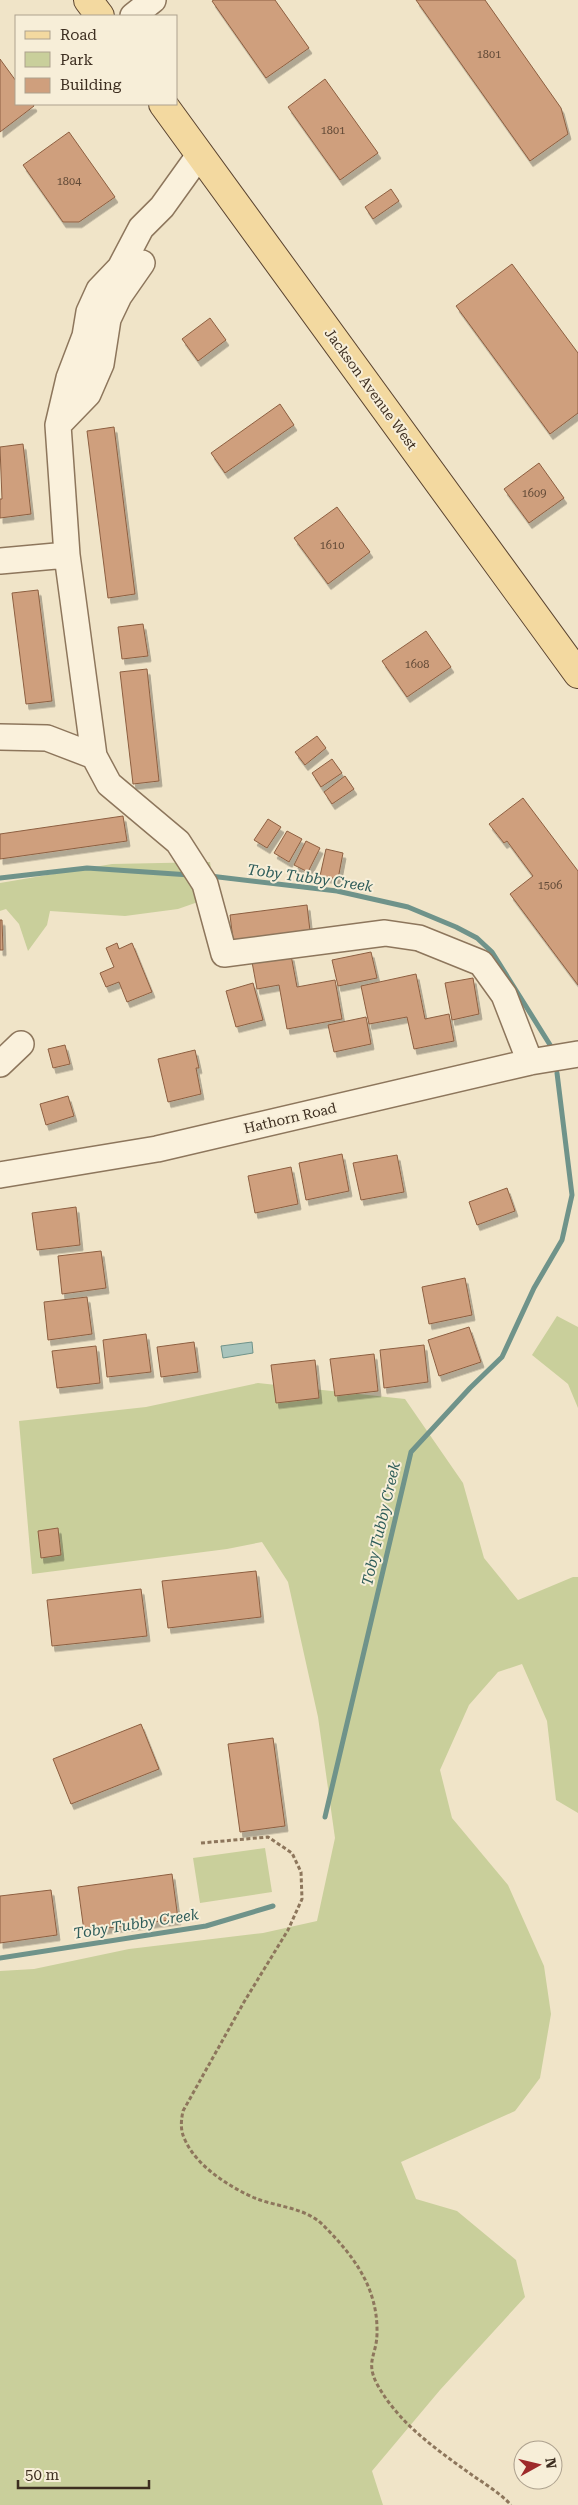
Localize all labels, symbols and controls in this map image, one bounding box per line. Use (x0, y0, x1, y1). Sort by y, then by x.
legend (15, 15, 178, 105)
text: Road (60, 26, 97, 44)
house number: 1801 (477, 48, 501, 61)
text: Park (60, 51, 94, 69)
text: Building (60, 76, 122, 94)
house number: 1801 (321, 124, 345, 137)
house number: 1804 (57, 175, 82, 188)
street label: Jackson Avenue West (322, 325, 420, 453)
house number: 1609 (522, 487, 546, 500)
house number: 1610 (320, 539, 344, 552)
house number: 1608 (405, 658, 429, 671)
water label: Toby Tubby Creek (246, 860, 375, 896)
house number: 1506 (538, 879, 562, 892)
street label: Hathorn Road (242, 1100, 338, 1136)
water label: Toby Tubby Creek (358, 1459, 404, 1588)
water label: Toby Tubby Creek (72, 1905, 201, 1943)
north arrow (513, 2440, 563, 2490)
text: N (542, 2457, 560, 2470)
scale bar (18, 2458, 149, 2490)
text: 50 m (25, 2466, 60, 2484)

